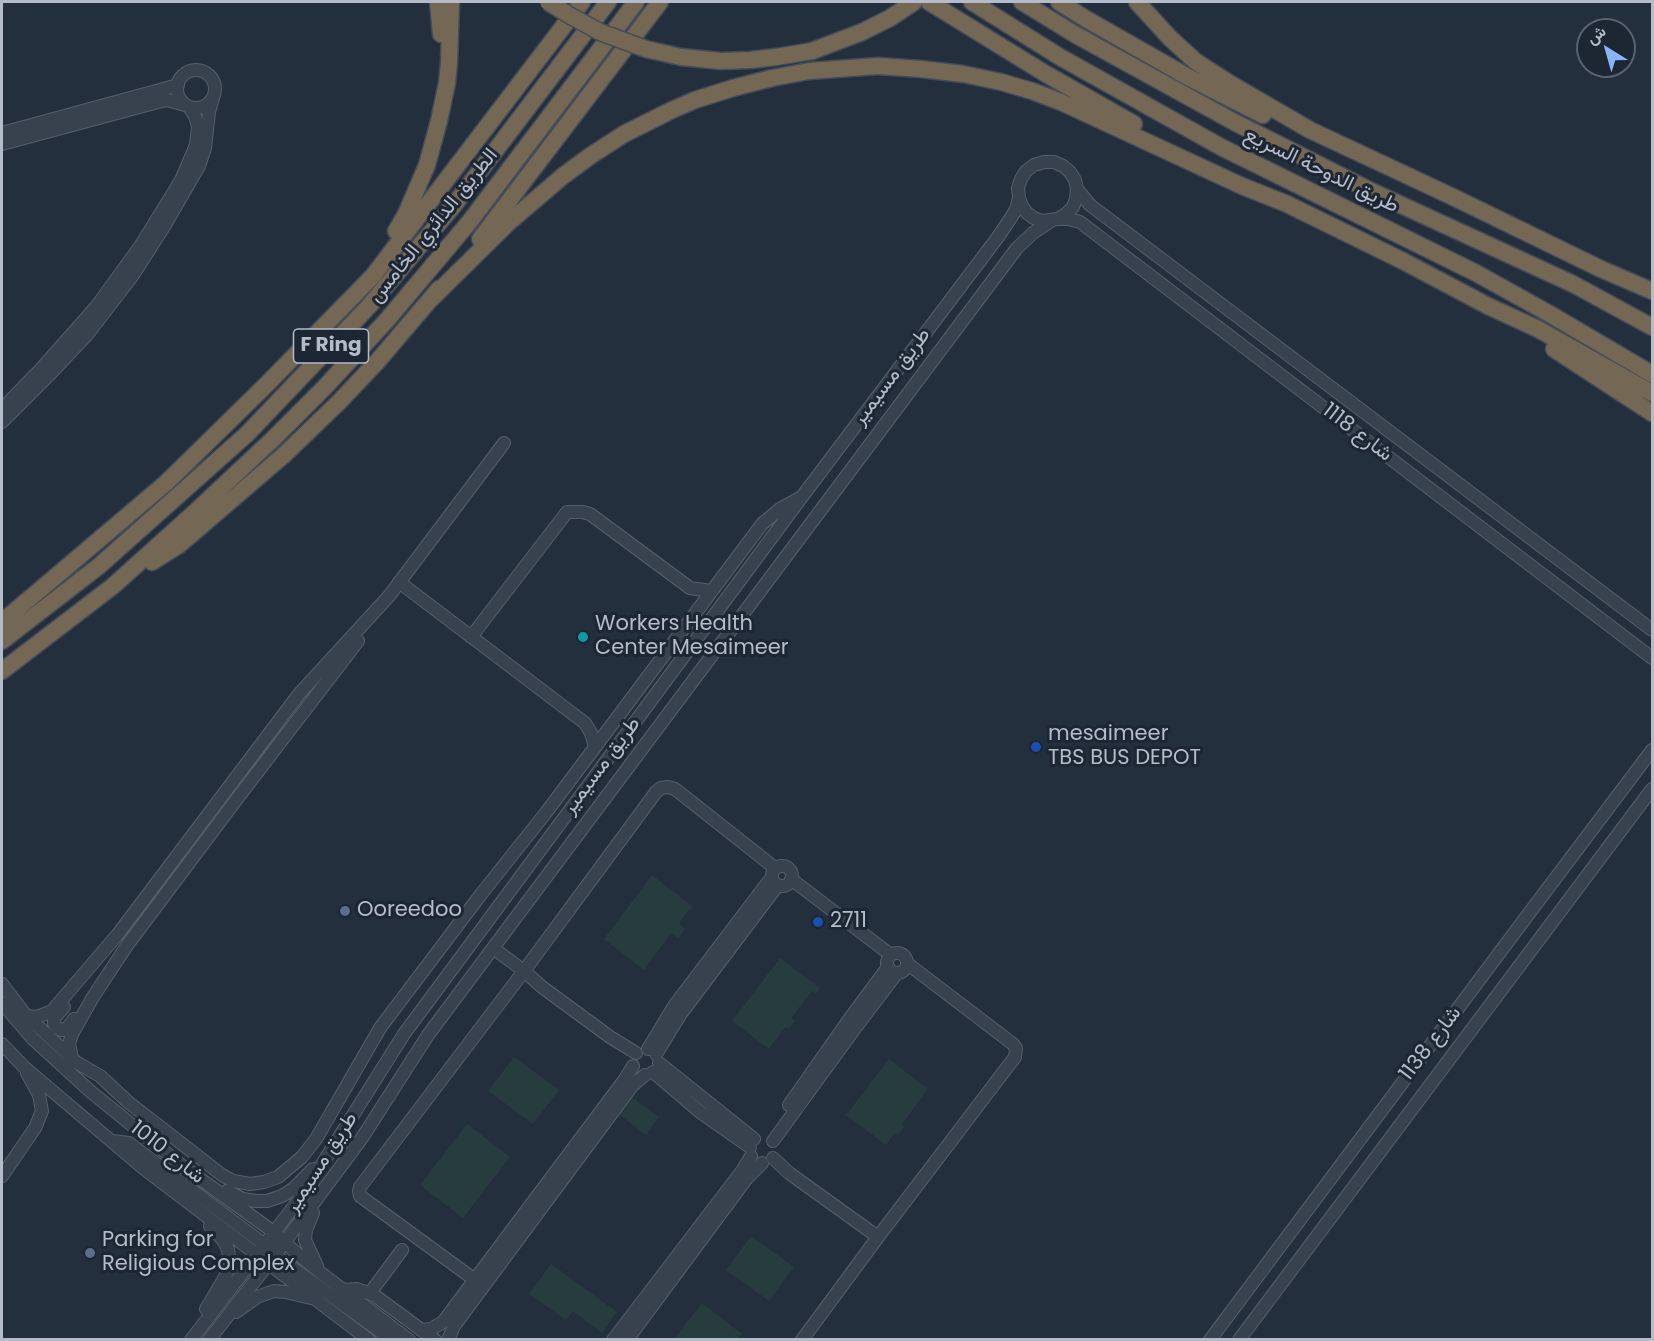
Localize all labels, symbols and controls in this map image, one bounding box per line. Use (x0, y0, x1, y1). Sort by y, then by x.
north arrow (1576, 18, 1636, 78)
text: ش (1581, 20, 1611, 50)
street label: طريق الدوحة السريع (1239, 123, 1403, 219)
street label: الطريق الدائري الخامس (364, 144, 504, 308)
street label: طريق مسيمير (847, 323, 937, 431)
road number: F Ring (294, 329, 368, 363)
street label: شارع 1118 (1317, 398, 1397, 468)
place label: Workers Health Center Mesaimeer (595, 612, 789, 662)
marker: Workers Health Center Mesaimeer (576, 630, 590, 644)
street label: طريق مسيمير (557, 712, 647, 820)
place label: mesaimeer TBS BUS DEPOT (1048, 722, 1201, 772)
marker: mesaimeer TBS BUS DEPOT (1029, 740, 1043, 754)
place label: Ooreedoo (357, 898, 462, 924)
marker: Ooreedoo (338, 904, 352, 918)
place label: 2711 (830, 909, 867, 935)
marker: 2711 (811, 915, 825, 929)
street label: شارع 1138 (1395, 1002, 1467, 1086)
street label: طريق مسيمير (280, 1108, 364, 1218)
street label: شارع 1010 (125, 1116, 209, 1190)
place label: Parking for Religious Complex (102, 1228, 295, 1278)
marker: Parking for Religious Complex (83, 1246, 97, 1260)

